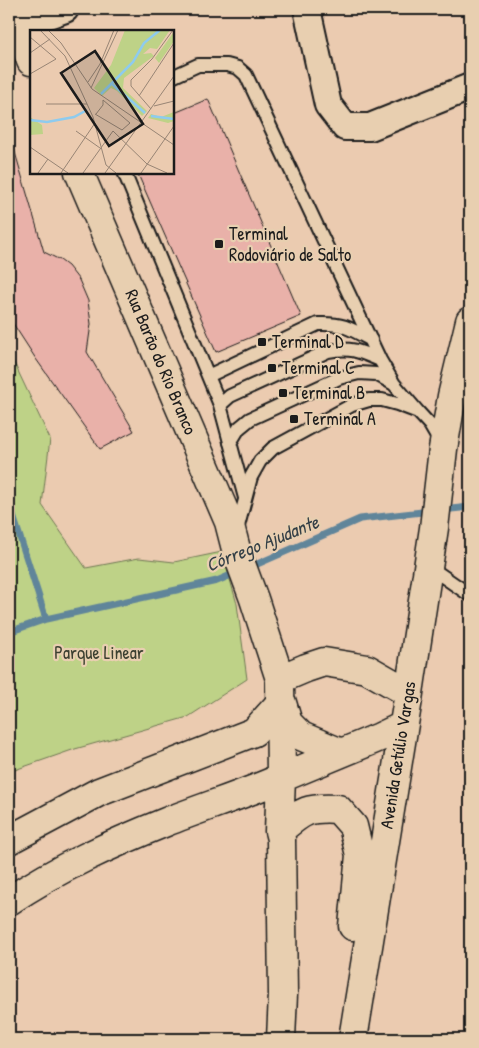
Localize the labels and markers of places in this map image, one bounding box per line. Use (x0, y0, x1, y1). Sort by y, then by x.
place label: Terminal Rodoviário de Salto (229, 221, 351, 267)
marker: Terminal Rodoviário de Salto (213, 238, 225, 250)
place label: Terminal D (272, 329, 344, 354)
marker: Terminal D (256, 336, 268, 348)
place label: Terminal C (282, 355, 355, 380)
marker: Terminal C (266, 362, 278, 374)
place label: Terminal B (293, 380, 365, 405)
marker: Terminal B (277, 387, 289, 399)
place label: Terminal A (304, 406, 376, 431)
marker: Terminal A (288, 413, 300, 425)

